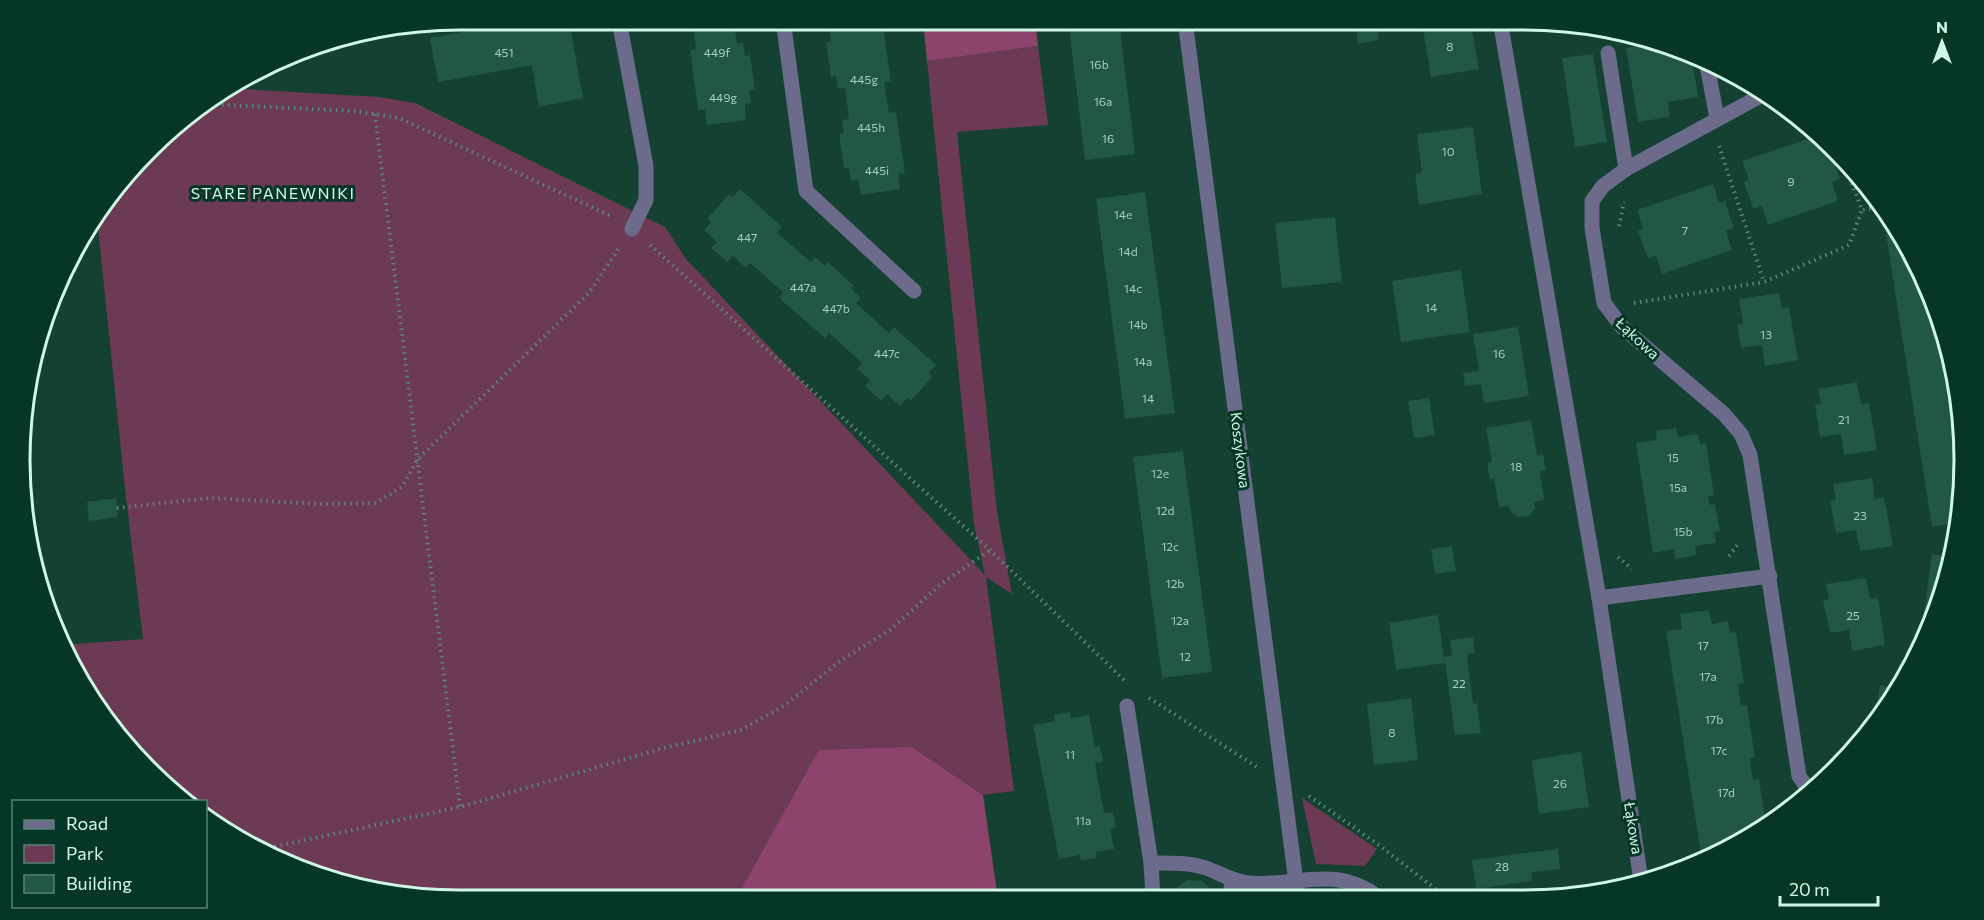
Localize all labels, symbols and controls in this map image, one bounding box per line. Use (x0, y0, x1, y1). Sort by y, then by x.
north arrow (1912, 12, 1972, 72)
text: N (1936, 17, 1948, 36)
house number: 8 (1446, 39, 1454, 53)
house number: 451 (494, 45, 514, 59)
house number: 449f (704, 45, 730, 59)
house number: 16b (1089, 57, 1109, 71)
house number: 445g (850, 72, 878, 86)
house number: 449g (709, 90, 738, 104)
house number: 16a (1094, 94, 1112, 108)
house number: 445h (857, 120, 885, 134)
house number: 16 (1102, 131, 1114, 145)
house number: 10 (1442, 144, 1455, 158)
house number: 445i (865, 163, 889, 177)
house number: 9 (1787, 174, 1795, 188)
district label: STARE PANEWNIKI (191, 183, 355, 202)
house number: 14e (1114, 207, 1132, 221)
house number: 7 (1682, 223, 1688, 237)
house number: 447 (737, 230, 757, 244)
house number: 14d (1118, 244, 1138, 258)
house number: 447a (790, 280, 816, 294)
house number: 14c (1124, 281, 1142, 295)
house number: 14 (1425, 300, 1437, 314)
house number: 447b (822, 301, 850, 315)
street label: Łąkowa (1612, 313, 1663, 363)
house number: 14b (1128, 317, 1148, 331)
house number: 13 (1760, 327, 1772, 341)
house number: 447c (874, 346, 900, 360)
house number: 16 (1493, 346, 1505, 360)
house number: 14a (1134, 354, 1152, 368)
house number: 14 (1142, 391, 1154, 405)
street label: Koszykowa (1227, 411, 1255, 489)
house number: 21 (1838, 412, 1850, 426)
house number: 15 (1667, 450, 1679, 464)
house number: 18 (1510, 459, 1522, 473)
house number: 12e (1151, 466, 1169, 480)
house number: 15a (1669, 480, 1687, 494)
house number: 12d (1156, 503, 1174, 517)
house number: 23 (1853, 508, 1867, 522)
house number: 15b (1673, 524, 1693, 538)
house number: 12c (1161, 539, 1179, 553)
house number: 12b (1166, 576, 1184, 590)
house number: 25 (1846, 608, 1860, 622)
house number: 12a (1171, 613, 1189, 627)
house number: 17 (1697, 638, 1709, 652)
house number: 12 (1179, 649, 1191, 663)
house number: 17a (1699, 669, 1717, 683)
house number: 22 (1452, 676, 1466, 690)
house number: 17b (1705, 712, 1723, 726)
house number: 8 (1388, 725, 1396, 739)
house number: 17c (1711, 743, 1728, 757)
house number: 11 (1065, 747, 1075, 761)
house number: 26 (1553, 776, 1567, 790)
house number: 17d (1717, 785, 1735, 799)
legend (12, 800, 207, 908)
street label: Łąkowa (1621, 800, 1647, 855)
text: Road (66, 812, 108, 834)
house number: 11a (1075, 813, 1091, 827)
text: Park (66, 842, 104, 864)
house number: 28 (1495, 859, 1509, 873)
scale bar (1780, 869, 1878, 907)
text: Building (66, 872, 132, 894)
text: 20 m (1789, 878, 1830, 900)

